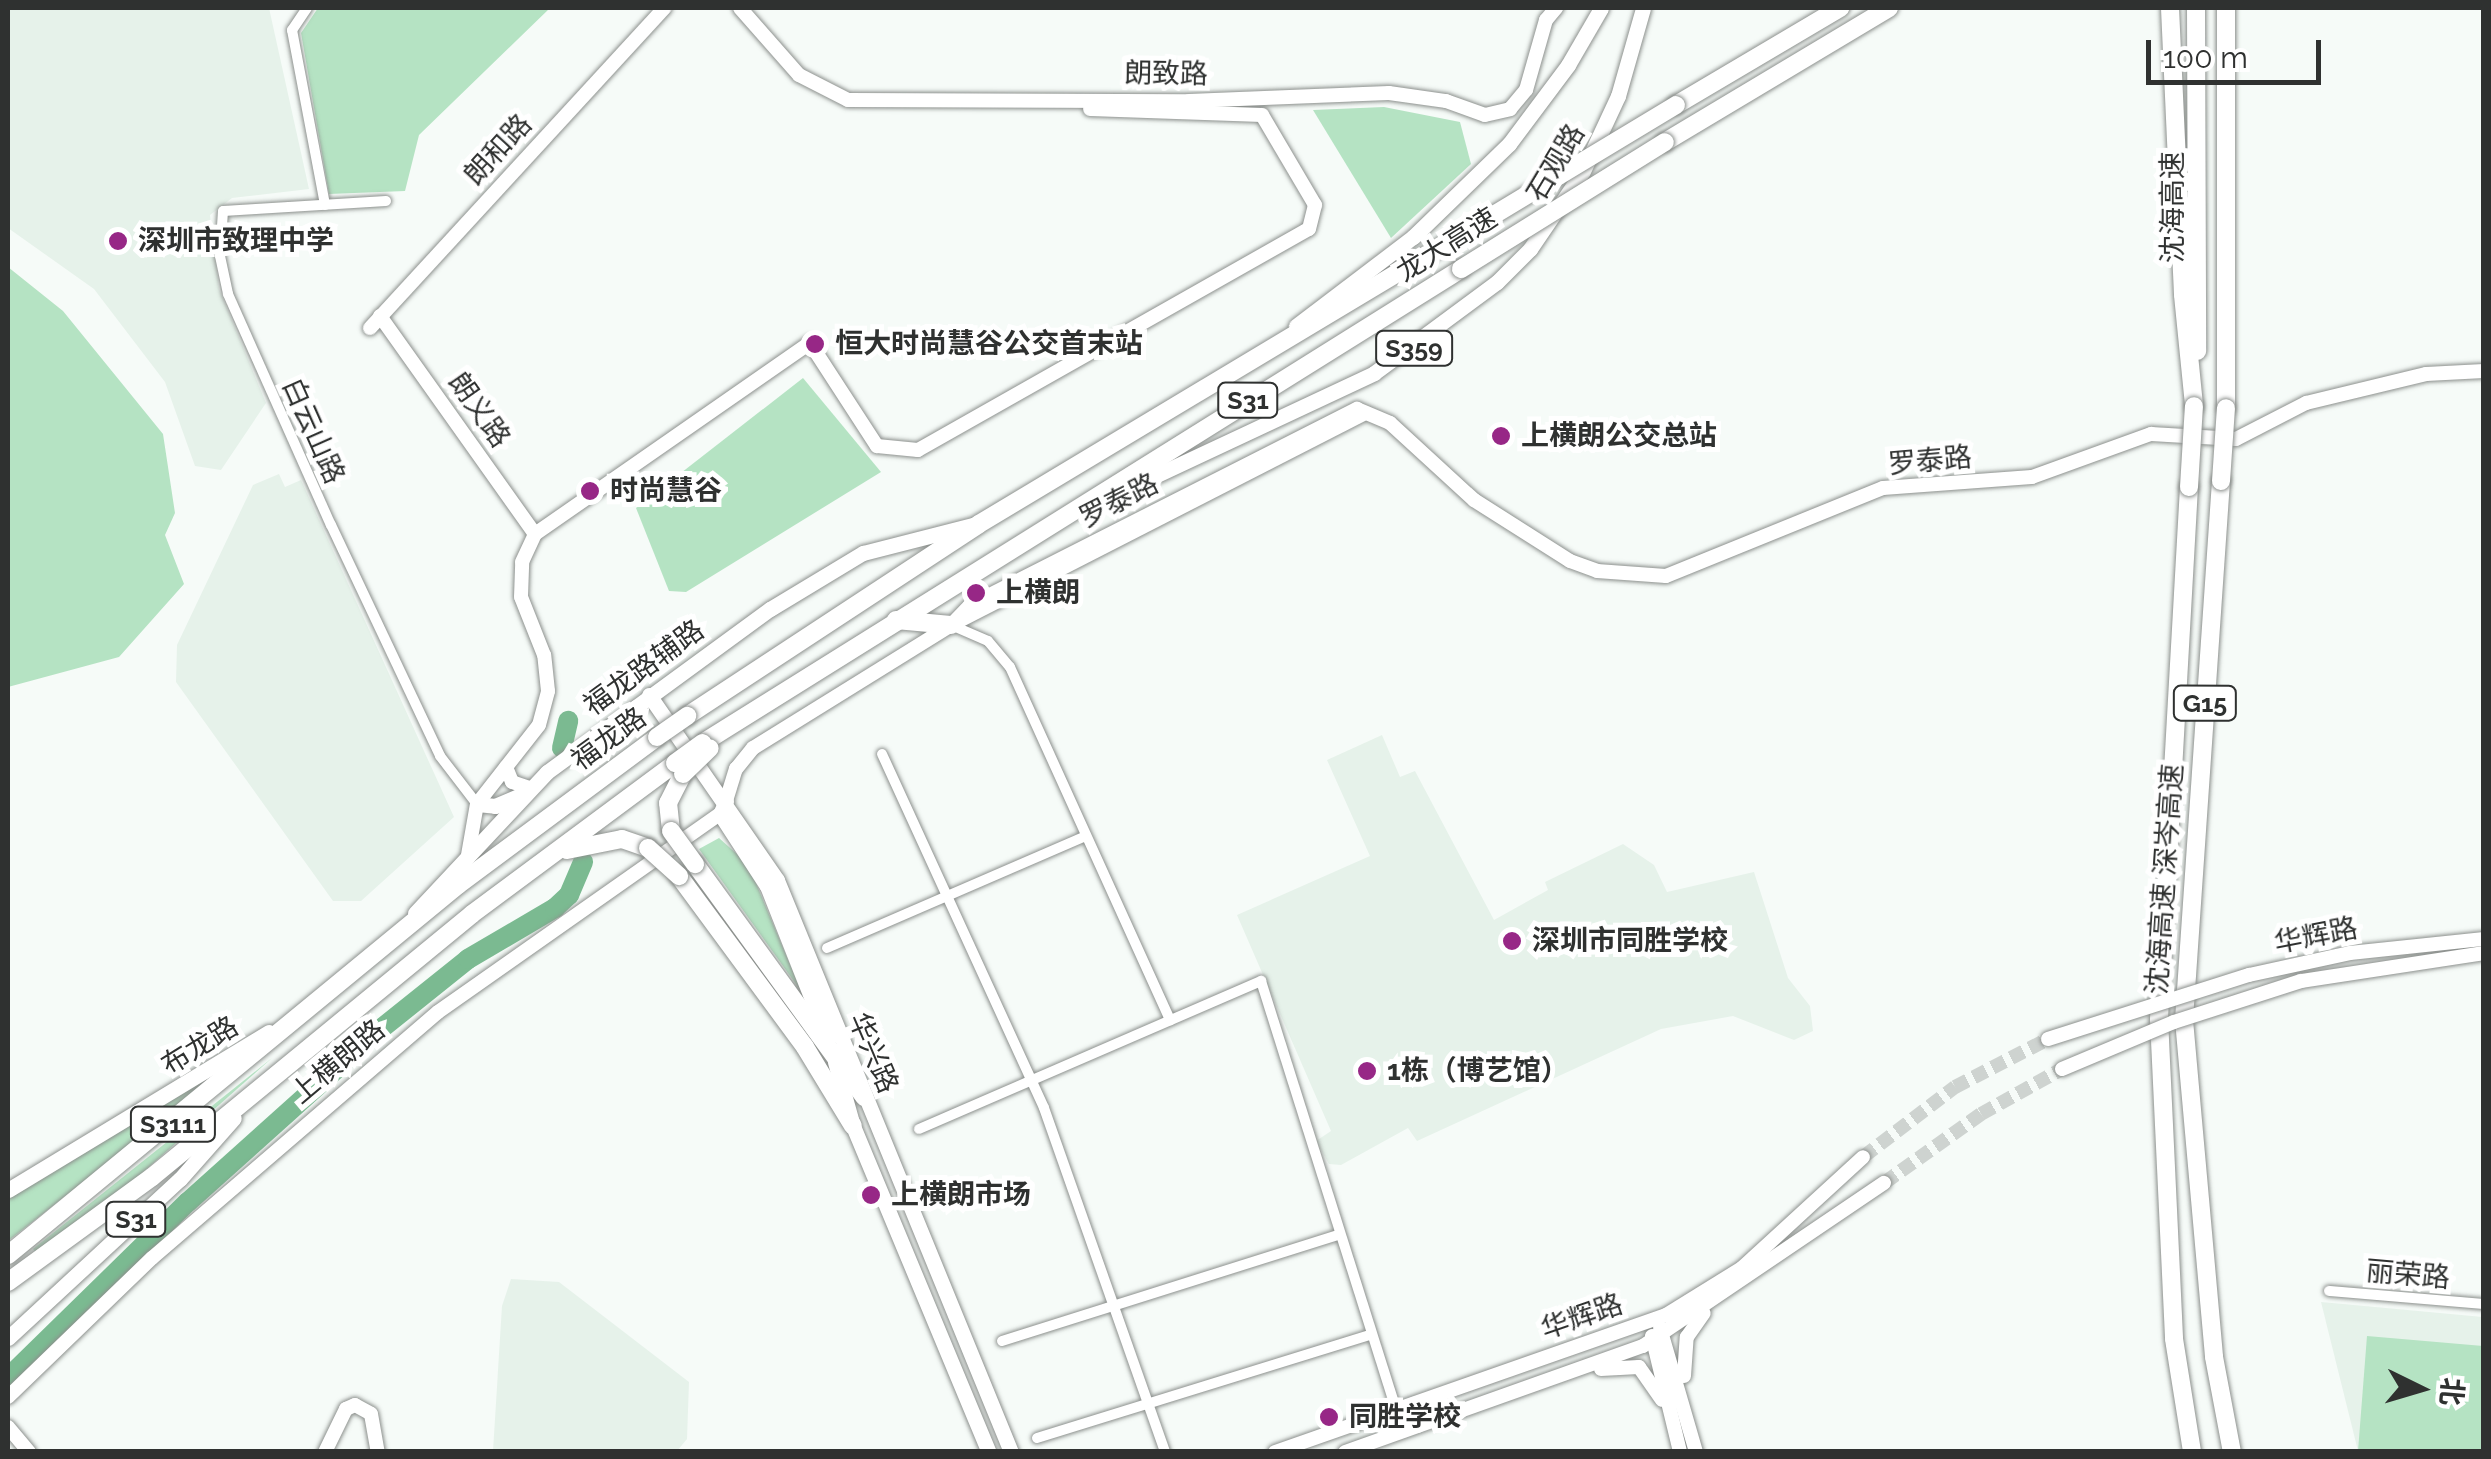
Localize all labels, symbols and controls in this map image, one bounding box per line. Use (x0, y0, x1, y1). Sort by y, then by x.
scale bar (2151, 20, 2326, 82)
text: 100 m (2163, 40, 2248, 75)
street label: 朗致路 (1124, 56, 1208, 92)
street label: 朗和路 (457, 108, 539, 192)
street label: 石观路 (1520, 118, 1592, 208)
street label: 沈海高速 (2156, 151, 2190, 263)
street label: 龙大高速 (1391, 201, 1503, 289)
place label: 深圳市致理中学 (138, 224, 334, 258)
marker: 深圳市致理中学 (107, 230, 129, 252)
place label: 恒大时尚慧谷公交首末站 (835, 327, 1143, 361)
road number: S359 (1374, 328, 1454, 368)
marker: 恒大时尚慧谷公交首末站 (804, 333, 826, 355)
street label: 朗义路 (441, 366, 517, 454)
street label: 白云山路 (275, 373, 351, 489)
road number: S31 (1216, 380, 1280, 420)
place label: 上横朗公交总站 (1521, 419, 1717, 453)
marker: 上横朗公交总站 (1490, 425, 1512, 447)
street label: 罗泰路 (1887, 441, 1973, 481)
street label: 罗泰路 (1074, 467, 1164, 535)
place label: 时尚慧谷 (610, 474, 722, 508)
marker: 时尚慧谷 (579, 480, 601, 502)
place label: 上横朗 (996, 576, 1080, 610)
marker: 上横朗 (965, 582, 987, 604)
street label: 福龙路辅路 (577, 613, 711, 723)
road number: G15 (2172, 683, 2238, 723)
street label: 福龙路 (565, 701, 653, 777)
street label: 沈海高速 深岑高速 (2140, 763, 2190, 995)
street label: 华辉路 (2272, 911, 2360, 961)
place label: 深圳市同胜学校 (1532, 924, 1728, 958)
marker: 深圳市同胜学校 (1501, 930, 1523, 952)
street label: 华兴路 (841, 1008, 905, 1098)
street label: 布龙路 (155, 1009, 245, 1083)
street label: 上横朗路 (284, 1013, 392, 1111)
place label: 1栋（博艺馆） (1387, 1054, 1569, 1088)
marker: 1栋（博艺馆） (1356, 1060, 1378, 1082)
road number: S3111 (128, 1104, 218, 1144)
place label: 上横朗市场 (891, 1178, 1031, 1212)
marker: 上横朗市场 (860, 1184, 882, 1206)
road number: S31 (104, 1199, 168, 1239)
street label: 丽荣路 (2365, 1255, 2451, 1295)
street label: 华辉路 (1537, 1287, 1627, 1347)
north arrow (2371, 1339, 2471, 1439)
text: 北 (2434, 1376, 2469, 1407)
place label: 同胜学校 (1349, 1400, 1461, 1434)
marker: 同胜学校 (1318, 1406, 1340, 1428)

